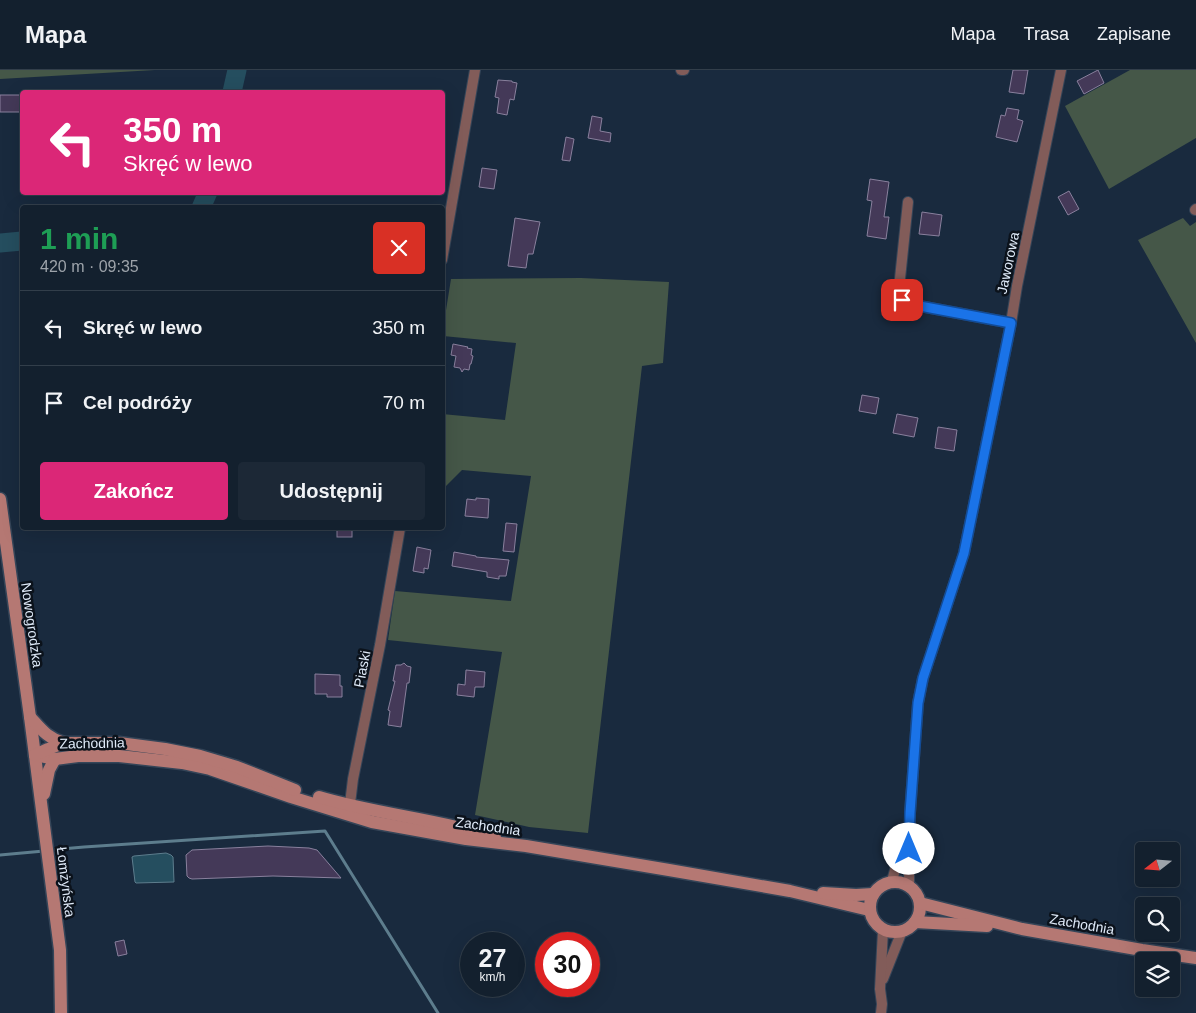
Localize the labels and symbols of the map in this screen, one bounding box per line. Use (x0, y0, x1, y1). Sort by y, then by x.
street label: Jaworowa (994, 230, 1022, 295)
pin (881, 279, 923, 321)
street label: Nowogrodzka (18, 581, 46, 669)
street label: Piaski (351, 649, 373, 689)
street label: Zachodnia (59, 734, 125, 752)
street label: Zachodnia (455, 814, 522, 839)
position arrow (882, 822, 934, 874)
north arrow (1135, 842, 1180, 888)
street label: Łomżyńska (54, 846, 78, 918)
street label: Zachodnia (1048, 910, 1116, 938)
speed limit sign: 30 (535, 932, 600, 997)

